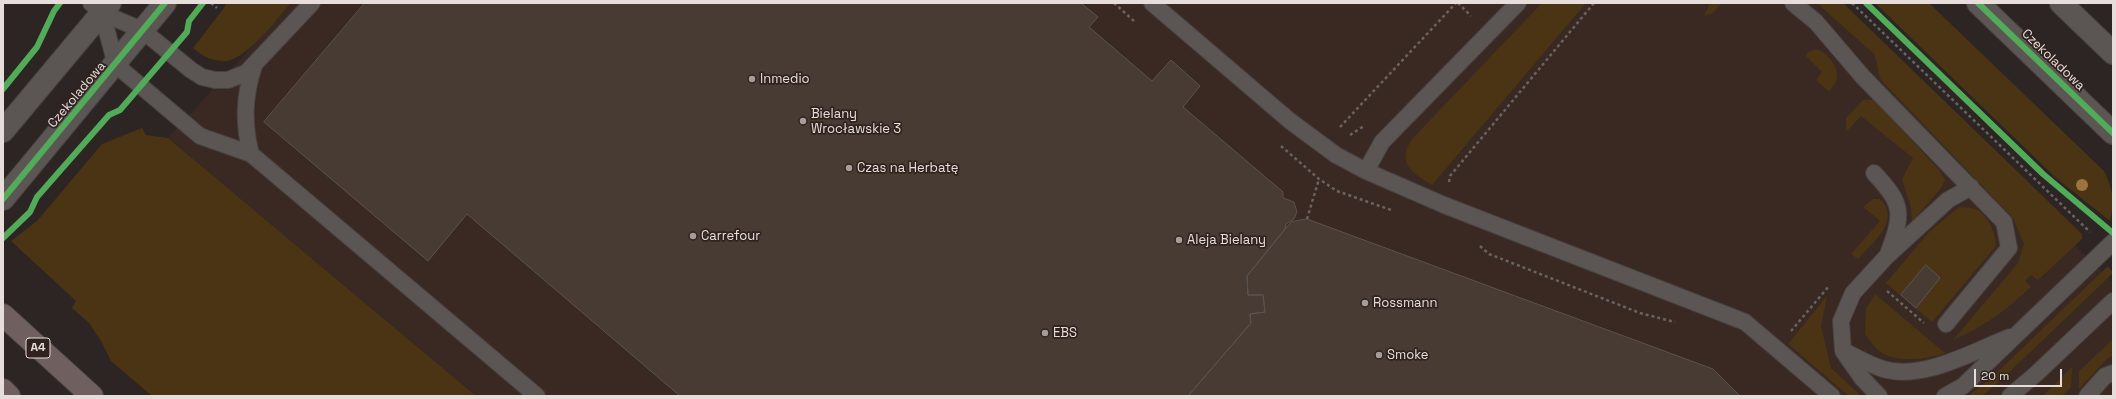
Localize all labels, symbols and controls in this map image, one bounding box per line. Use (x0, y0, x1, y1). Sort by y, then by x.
street label: Czekoladowa (2018, 26, 2088, 94)
street label: Czekoladowa (45, 59, 109, 131)
place label: Inmedio (760, 71, 810, 87)
marker: Inmedio (747, 74, 757, 84)
place label: Bielany Wrocławskie 3 (811, 106, 901, 137)
marker: Bielany Wrocławskie 3 (798, 116, 808, 126)
place label: Czas na Herbatę (857, 160, 958, 176)
marker: Czas na Herbatę (844, 163, 854, 173)
place label: Carrefour (701, 228, 760, 244)
marker: Carrefour (688, 231, 698, 241)
place label: Aleja Bielany (1187, 232, 1266, 248)
marker: Aleja Bielany (1174, 235, 1184, 245)
place label: Rossmann (1373, 295, 1438, 311)
marker: Rossmann (1360, 298, 1370, 308)
place label: EBS (1053, 325, 1077, 341)
marker: EBS (1040, 328, 1050, 338)
road number: A4 (26, 338, 50, 358)
place label: Smoke (1387, 347, 1429, 363)
marker: Smoke (1374, 350, 1384, 360)
scale bar (1976, 361, 2064, 387)
text: 20 m (1981, 368, 2009, 384)

